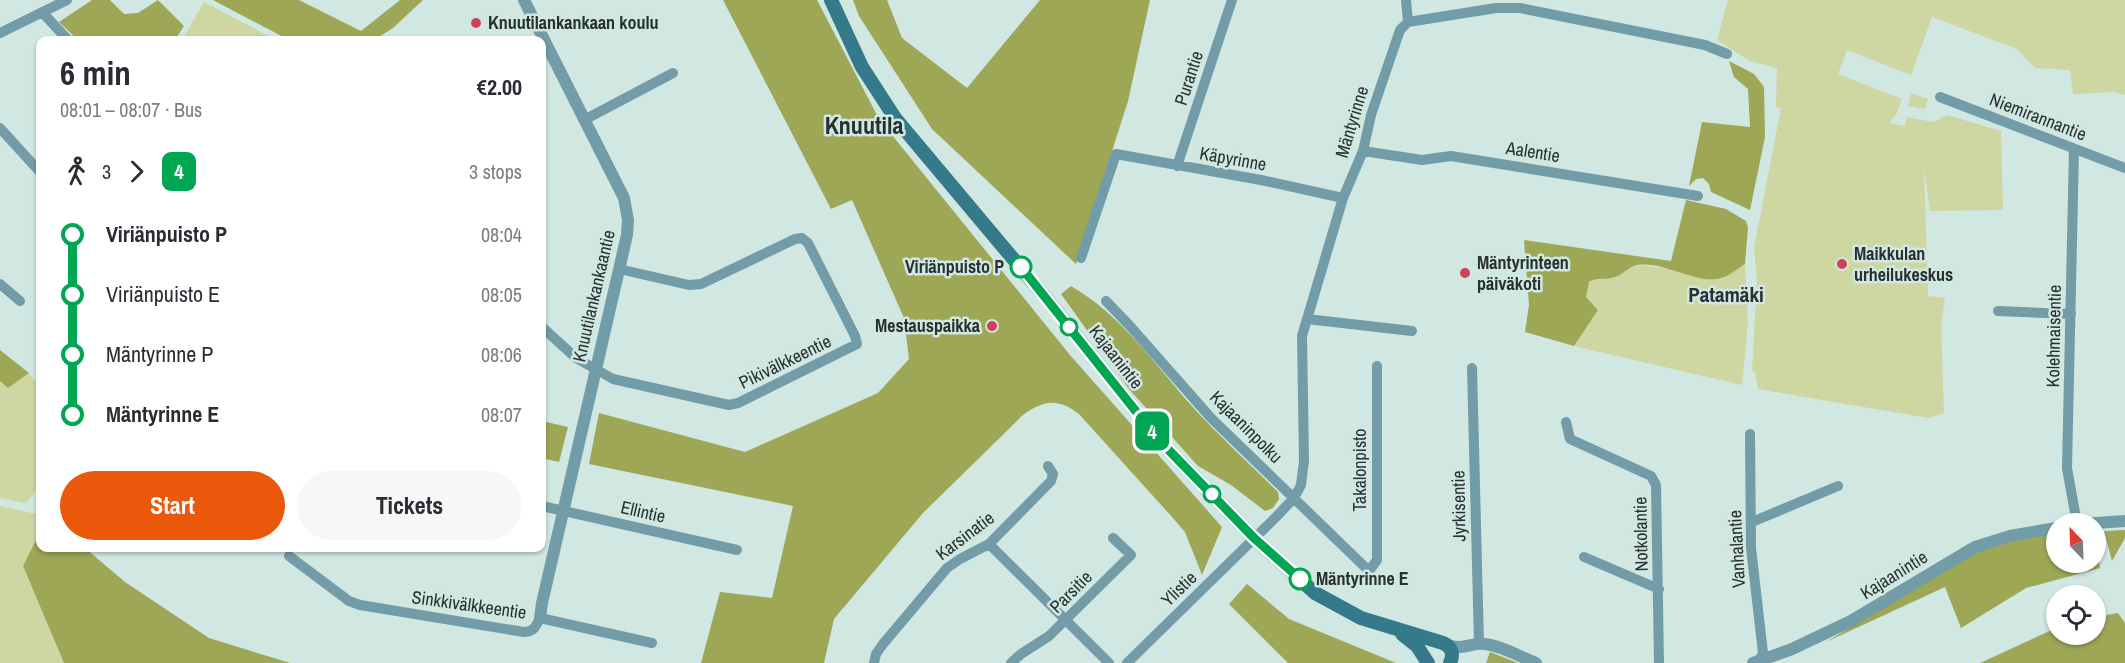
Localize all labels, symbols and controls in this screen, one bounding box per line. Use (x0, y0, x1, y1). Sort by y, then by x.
place label: Knuutilankankaan koulu (488, 10, 659, 35)
marker: Knuutilankankaan koulu (469, 16, 483, 30)
street label: Purantie (1168, 47, 1209, 108)
text: 6 min (60, 51, 131, 95)
text: €2.00 (477, 72, 522, 102)
street label: Mäntyrinne (1329, 83, 1374, 161)
street label: Niemirannantie (1986, 87, 2090, 146)
text: 08:01 – 08:07 · Bus (60, 96, 202, 123)
district label: Knuutila (825, 109, 903, 141)
street label: Aalentie (1503, 135, 1562, 168)
street label: Käpyrinne (1198, 140, 1268, 177)
icon: walk (60, 155, 93, 188)
icon: forward (120, 155, 153, 188)
text: 4 (174, 157, 184, 186)
text: 3 (102, 158, 111, 185)
text: 3 stops (469, 158, 522, 185)
text: Viriänpuisto P (106, 219, 227, 249)
text: 08:04 (481, 221, 522, 248)
street label: Knuutilankankaantie (566, 228, 621, 364)
place label: Maikkulan urheilukeskus (1854, 241, 1953, 287)
place label: Mäntyrinteen päiväkoti (1477, 250, 1569, 296)
place label: Viriänpuisto P (905, 254, 1004, 279)
marker: Viriänpuisto P (1010, 256, 1032, 278)
marker: Maikkulan urheilukeskus (1835, 257, 1849, 271)
marker: Mäntyrinteen päiväkoti (1458, 266, 1472, 280)
text: Viriänpuisto E (106, 279, 220, 309)
district label: Patamäki (1688, 280, 1764, 309)
text: 08:05 (481, 281, 522, 308)
street label: Kolehmaisentie (2040, 284, 2067, 387)
place label: Mestauspaikka (875, 313, 981, 338)
unlabelled marker (1060, 318, 1078, 336)
marker: Mestauspaikka (985, 319, 999, 333)
street label: Kajaanintie (1084, 320, 1149, 394)
street label: Pikivälkkeentie (734, 328, 835, 395)
text: Mäntyrinne P (106, 339, 213, 369)
text: 08:06 (481, 341, 522, 368)
street label: Kajaaninpolku (1204, 385, 1288, 469)
text: Mäntyrinne E (106, 399, 219, 429)
text: 08:07 (481, 401, 522, 428)
line badge: 4 (1132, 412, 1172, 450)
text: 4 (1147, 417, 1157, 446)
street label: Takalonpisto (1347, 428, 1372, 512)
street label: Jyrkisentie (1445, 470, 1472, 542)
button: Start (60, 471, 285, 540)
button: Tickets (297, 471, 522, 540)
unlabelled marker (1203, 485, 1221, 503)
street label: Ellintie (618, 494, 668, 529)
street label: Notkolantie (1627, 496, 1654, 572)
street label: Karsinatie (930, 505, 999, 566)
street label: Vanhalantie (1722, 510, 1751, 588)
north arrow (2046, 513, 2106, 573)
map controls (2046, 513, 2106, 645)
street label: Kajaanintie (1855, 544, 1932, 605)
street label: Parsitie (1044, 565, 1097, 618)
street label: Ylistie (1155, 565, 1202, 612)
place label: Mäntyrinne E (1316, 566, 1409, 591)
marker: Mäntyrinne E (1289, 568, 1311, 590)
street label: Sinkkivälkkeentie (410, 584, 528, 625)
button: locate (2046, 585, 2106, 645)

